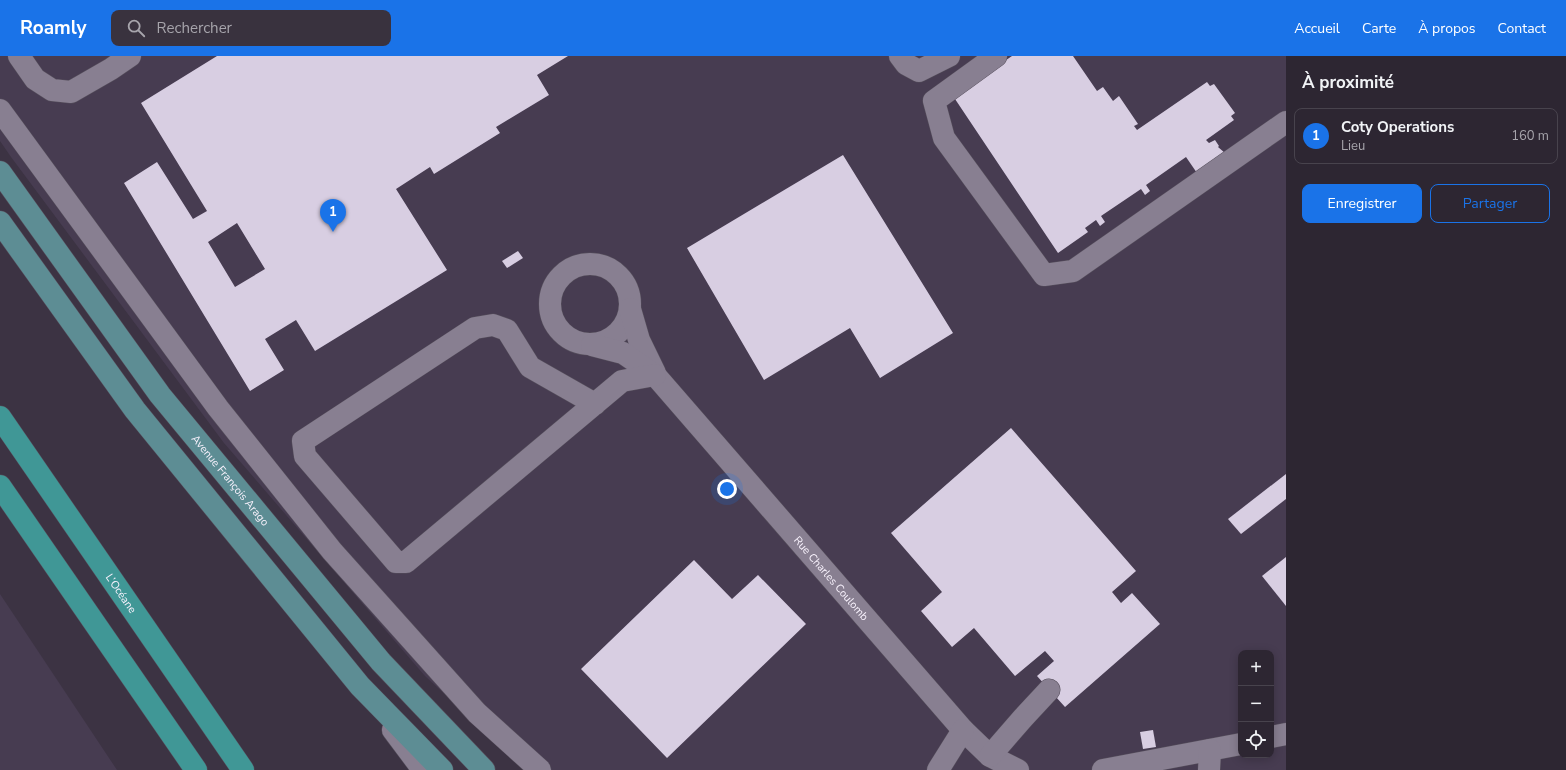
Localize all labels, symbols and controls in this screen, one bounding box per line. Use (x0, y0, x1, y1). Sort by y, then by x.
search box (111, 10, 391, 46)
text: Roamly (20, 15, 87, 41)
icon: search (125, 17, 147, 39)
text: Rechercher (157, 18, 232, 38)
text: Accueil (1294, 19, 1340, 38)
text: Carte (1362, 19, 1396, 38)
text: À propos (1418, 19, 1476, 38)
text: Contact (1498, 19, 1546, 38)
text: À proximité (1302, 71, 1394, 94)
text: Coty Operations (1341, 117, 1454, 137)
text: 1 (1312, 127, 1320, 145)
text: 160 m (1511, 127, 1549, 145)
text: Lieu (1341, 137, 1365, 155)
button: Enregistrer (1302, 184, 1422, 223)
button: Partager (1430, 184, 1550, 223)
pin: 1 (320, 199, 346, 232)
street label: Avenue François Arago (188, 432, 272, 529)
your location (717, 479, 737, 499)
street label: Rue Charles Coulomb (790, 533, 872, 624)
street label: L’Océane (102, 571, 140, 616)
map controls (1238, 650, 1274, 758)
button: + (1238, 650, 1274, 686)
button: − (1238, 686, 1274, 722)
button: locate (1238, 722, 1274, 758)

